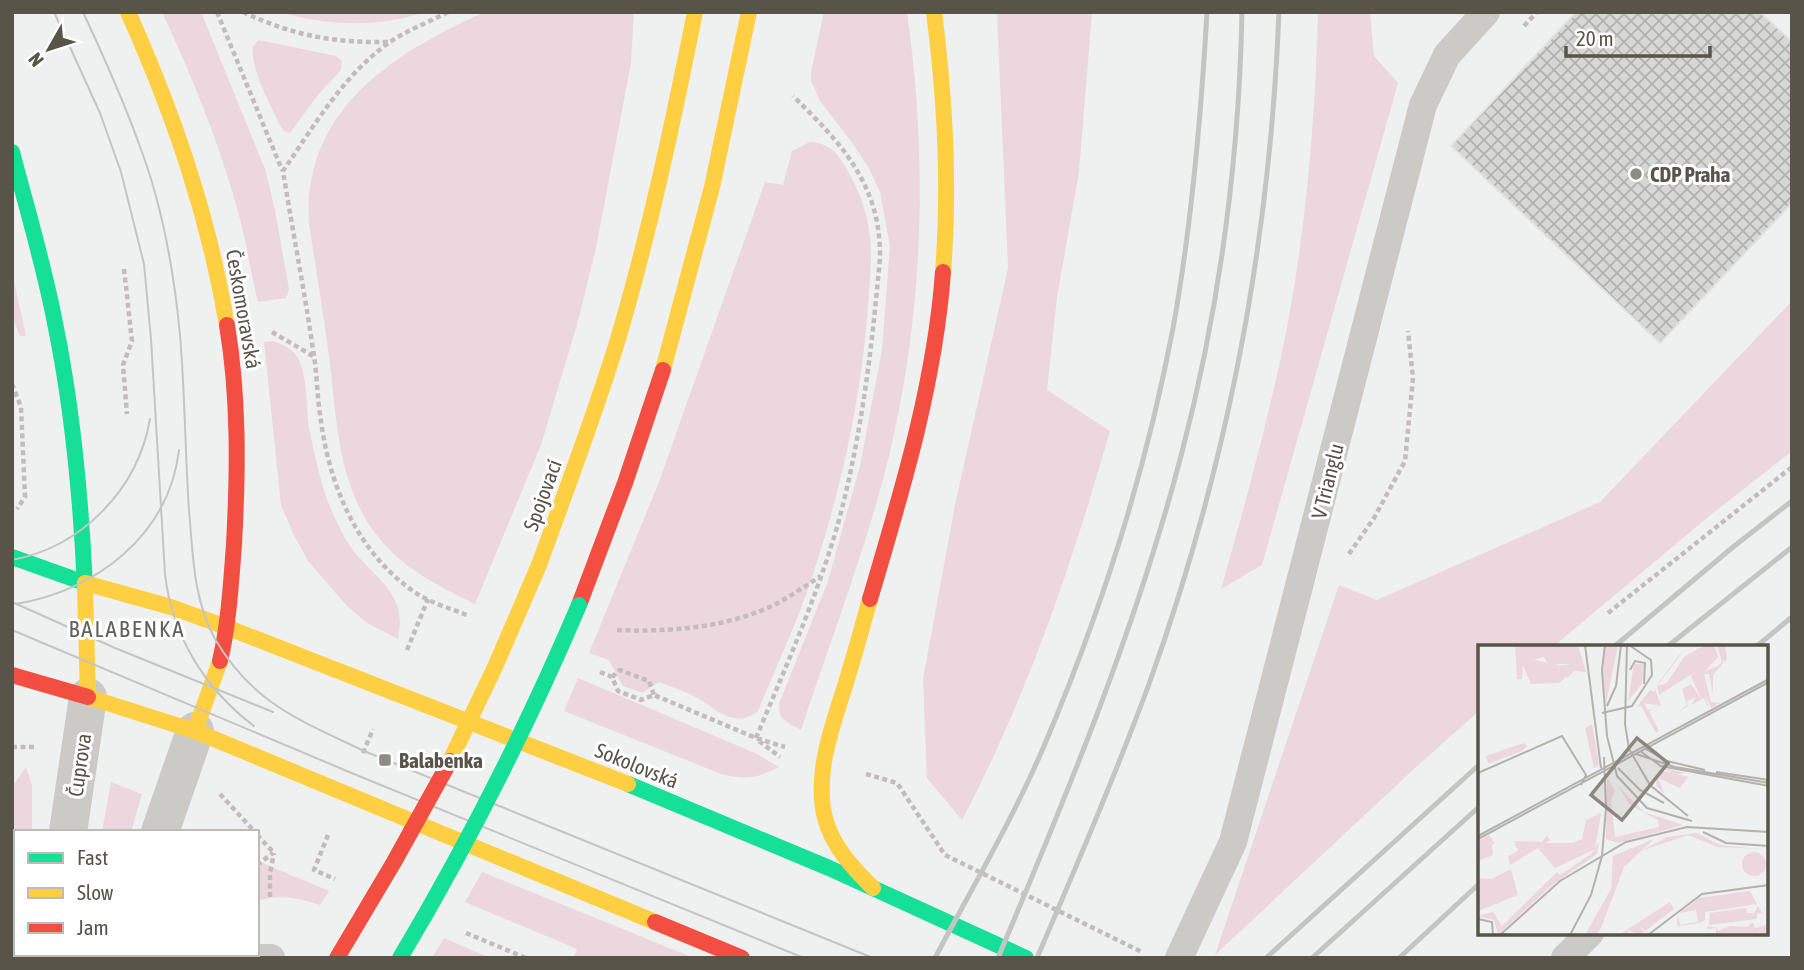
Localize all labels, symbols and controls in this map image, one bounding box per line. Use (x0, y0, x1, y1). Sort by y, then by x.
north arrow (14, 14, 84, 84)
scale bar (1566, 14, 1710, 58)
text: 20 m (1576, 26, 1614, 50)
text: N (24, 48, 48, 71)
place label: CDP Praha (1650, 162, 1730, 186)
marker: CDP Praha (1628, 166, 1644, 182)
street label: Českomoravská (222, 247, 266, 371)
street label: V Trianglu (1306, 441, 1348, 521)
street label: Spojovací (518, 456, 566, 534)
district label: BALABENKA (68, 616, 186, 642)
inset map (1478, 645, 1769, 935)
street label: Čuprova (63, 732, 95, 798)
street label: Sokolovská (592, 737, 682, 793)
place label: Balabenka (399, 748, 483, 772)
marker: Balabenka (377, 752, 393, 768)
legend (14, 830, 259, 956)
text: Fast (77, 845, 108, 869)
text: Slow (77, 880, 114, 904)
text: Jam (77, 915, 109, 939)

